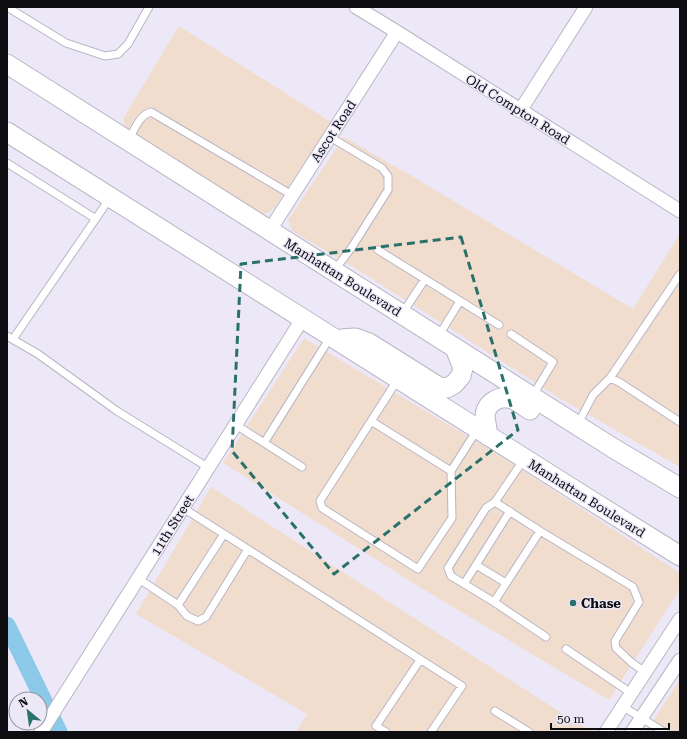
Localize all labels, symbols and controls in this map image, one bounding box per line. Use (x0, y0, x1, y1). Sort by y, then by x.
street label: Old Compton Road (463, 71, 573, 148)
street label: Ascot Road (308, 97, 359, 165)
street label: Manhattan Boulevard (282, 235, 405, 320)
street label: Manhattan Boulevard (526, 456, 649, 541)
street label: 11th Street (148, 492, 197, 558)
place label: Chase (581, 596, 621, 611)
marker: Chase (568, 598, 578, 608)
north arrow (8, 691, 48, 731)
text: N (17, 695, 31, 710)
scale bar (551, 705, 669, 731)
text: 50 m (557, 712, 584, 726)

